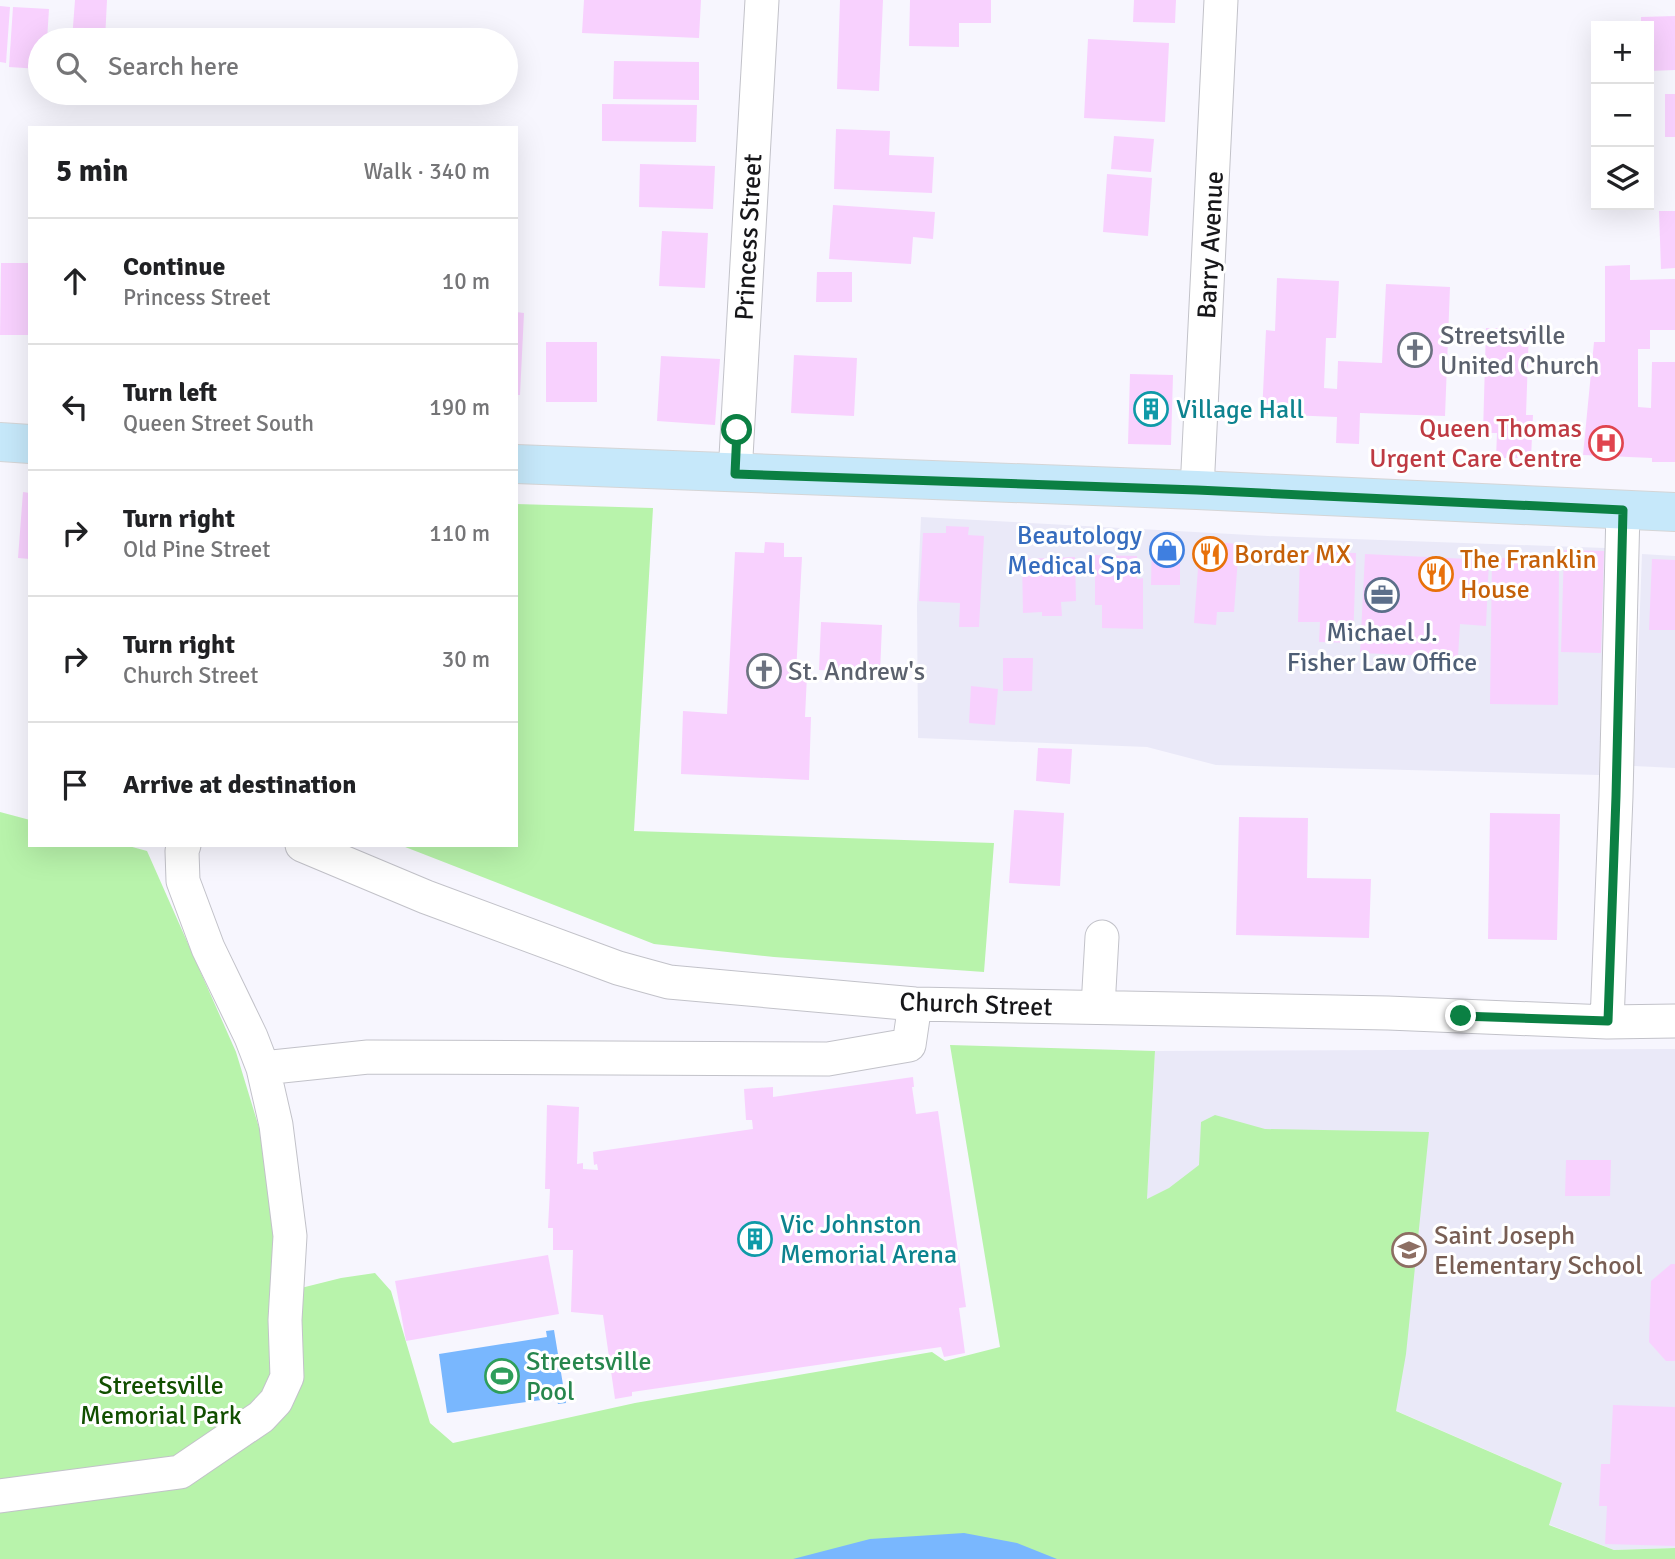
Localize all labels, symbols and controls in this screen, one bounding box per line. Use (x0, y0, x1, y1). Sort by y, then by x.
map controls (1591, 21, 1654, 210)
button: + (1591, 21, 1654, 84)
search box (28, 28, 518, 105)
icon: search (52, 48, 90, 86)
text: Search here (108, 51, 239, 83)
button: − (1591, 84, 1654, 147)
button: layers (1591, 147, 1654, 210)
text: 5 min (56, 153, 128, 190)
street label: Princess Street (729, 153, 769, 321)
text: Walk · 340 m (364, 157, 490, 186)
street label: Barry Avenue (1191, 170, 1231, 320)
text: Continue (123, 251, 225, 283)
icon: ahead (56, 262, 94, 300)
text: 10 m (442, 267, 490, 296)
text: Princess Street (123, 283, 271, 312)
place label: Streetsville United Church (1440, 320, 1599, 382)
church icon: Streetsville United Church (1396, 331, 1434, 369)
text: Turn left (123, 377, 217, 409)
icon: left (56, 388, 94, 426)
building icon: Village Hall (1132, 390, 1170, 428)
text: 190 m (429, 393, 490, 422)
place label: Village Hall (1176, 394, 1304, 426)
text: Queen Street South (123, 409, 314, 438)
place label: Queen Thomas Urgent Care Centre (1369, 413, 1582, 475)
route start (721, 414, 752, 445)
hospital icon: Queen Thomas Urgent Care Centre (1587, 424, 1625, 462)
text: Turn right (123, 503, 235, 535)
icon: right (56, 514, 94, 552)
text: 110 m (429, 519, 490, 548)
place label: Beautology Medical Spa (1007, 520, 1142, 582)
shop icon: Beautology Medical Spa (1148, 531, 1186, 569)
text: Old Pine Street (123, 535, 270, 564)
restaurant icon: Border MX (1191, 535, 1229, 573)
place label: Border MX (1234, 539, 1351, 571)
place label: The Franklin House (1460, 544, 1597, 606)
restaurant icon: The Franklin House (1417, 555, 1455, 593)
office icon: Michael J. Fisher Law Office (1363, 576, 1401, 614)
place label: Michael J. Fisher Law Office (1287, 617, 1477, 679)
text: Turn right (123, 629, 235, 661)
icon: right (56, 640, 94, 678)
text: 30 m (442, 645, 490, 674)
church icon: St. Andrew's (745, 652, 783, 690)
place label: St. Andrew's (788, 656, 925, 688)
text: Church Street (123, 661, 258, 690)
icon: arrive (56, 766, 94, 804)
text: Arrive at destination (123, 769, 356, 801)
street label: Church Street (899, 986, 1053, 1024)
route end (1445, 1000, 1476, 1031)
place label: Vic Johnston Memorial Arena (780, 1209, 957, 1271)
building icon: Vic Johnston Memorial Arena (736, 1220, 774, 1258)
place label: Saint Joseph Elementary School (1434, 1220, 1643, 1282)
school or university icon: Saint Joseph Elementary School (1390, 1231, 1428, 1269)
place label: Streetsville Pool (526, 1346, 651, 1408)
sports icon: Streetsville Pool (483, 1357, 521, 1395)
park label: Streetsville Memorial Park (80, 1370, 242, 1432)

